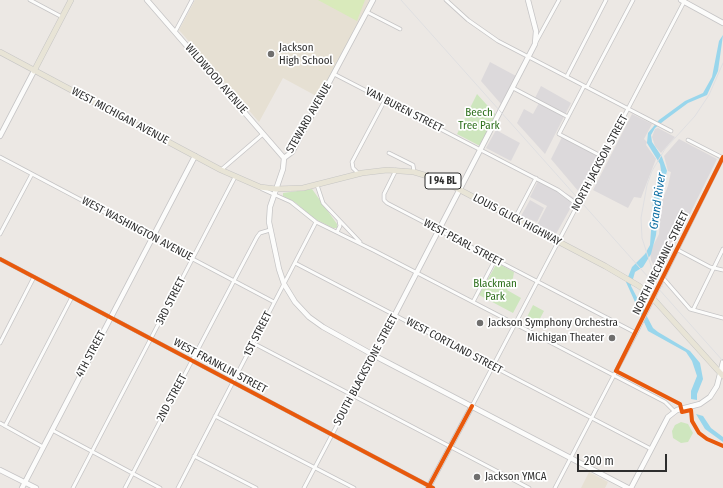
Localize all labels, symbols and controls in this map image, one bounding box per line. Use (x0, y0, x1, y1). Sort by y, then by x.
street label: WILDWOOD AVENUE (182, 41, 250, 117)
place label: Jackson High School (279, 41, 332, 67)
marker: Jackson High School (266, 49, 276, 59)
street label: STEWARD AVENUE (283, 80, 335, 156)
street label: WEST MICHIGAN AVENUE (69, 85, 171, 147)
street label: VAN BUREN STREET (363, 85, 445, 135)
park label: Beech Tree Park (458, 106, 500, 132)
street label: NORTH JACKSON STREET (569, 113, 631, 213)
water label: Grand River (647, 172, 669, 230)
road number: I 94 BL (425, 173, 461, 189)
street label: LOUIS GLICK HIGHWAY (471, 191, 563, 249)
street label: WEST WASHINGTON AVENUE (79, 194, 195, 264)
street label: NORTH MECHANIC STREET (630, 209, 692, 317)
street label: WEST PEARL STREET (421, 217, 505, 269)
street label: 3RD STREET (153, 275, 189, 327)
park label: Blackman Park (473, 277, 517, 303)
street label: 1ST STREET (241, 309, 275, 359)
street label: SOUTH BLACKSTONE STREET (331, 312, 401, 428)
street label: WEST CORTLAND STREET (404, 315, 504, 377)
place label: Jackson Symphony Orchestra (488, 316, 618, 330)
marker: Jackson Symphony Orchestra (475, 318, 485, 328)
street label: 4TH STREET (73, 328, 109, 380)
place label: Michigan Theater (527, 331, 604, 345)
marker: Michigan Theater (607, 333, 617, 343)
street label: WEST FRANKLIN STREET (171, 336, 269, 396)
street label: 2ND STREET (154, 372, 190, 424)
scale bar (579, 446, 669, 472)
text: 200 m (584, 454, 614, 468)
place label: Jackson YMCA (485, 470, 546, 484)
marker: Jackson YMCA (472, 472, 482, 482)

